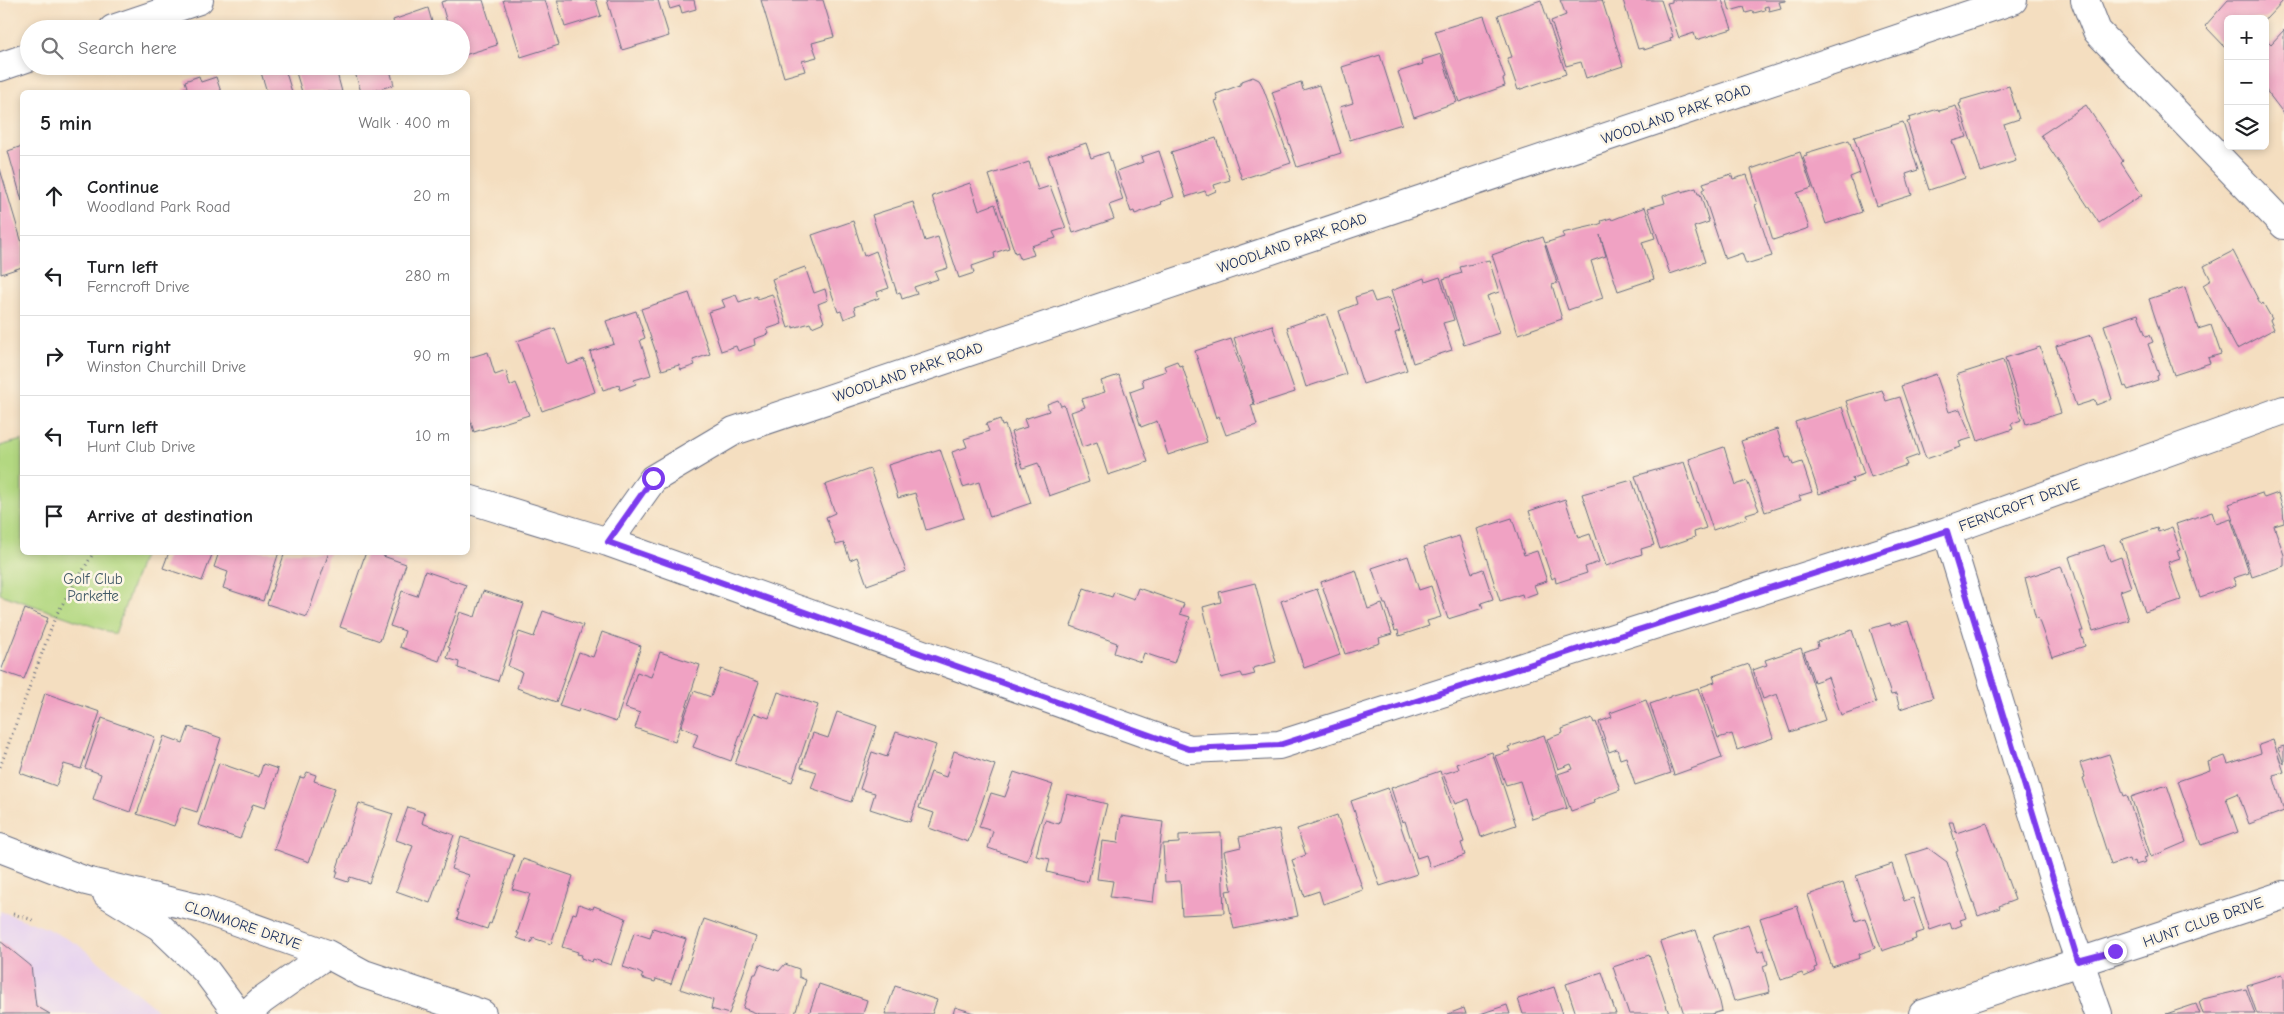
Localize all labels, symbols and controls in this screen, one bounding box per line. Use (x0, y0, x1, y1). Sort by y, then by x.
map controls (2224, 15, 2269, 150)
button: + (2224, 15, 2269, 60)
search box (20, 20, 470, 75)
icon: search (38, 34, 66, 62)
text: Search here (78, 37, 177, 59)
button: − (2224, 60, 2269, 105)
street label: WOODLAND PARK ROAD (1599, 80, 1753, 148)
button: layers (2224, 105, 2269, 150)
text: 5 min (40, 111, 92, 135)
text: Walk · 400 m (358, 114, 450, 132)
text: Continue (87, 176, 159, 198)
icon: ahead (40, 182, 68, 210)
text: 20 m (413, 187, 450, 205)
text: Woodland Park Road (87, 198, 231, 216)
street label: WOODLAND PARK ROAD (1215, 209, 1369, 277)
text: Turn left (87, 256, 158, 278)
icon: left (40, 262, 68, 290)
text: 280 m (405, 267, 450, 285)
text: Ferncroft Drive (87, 278, 190, 296)
text: Turn right (87, 336, 171, 358)
street label: WOODLAND PARK ROAD (831, 338, 985, 406)
icon: right (40, 342, 68, 370)
text: 90 m (413, 347, 450, 365)
text: Winston Churchill Drive (87, 358, 246, 376)
text: Turn left (87, 416, 158, 438)
icon: left (40, 422, 68, 450)
text: 10 m (415, 427, 450, 445)
text: Hunt Club Drive (87, 438, 195, 456)
route start (642, 467, 665, 490)
street label: FERNCROFT DRIVE (1956, 475, 2082, 535)
icon: arrive (40, 502, 68, 530)
text: Arrive at destination (87, 505, 253, 527)
park label: Golf Club Parkette (63, 570, 123, 605)
street label: HUNT CLUB DRIVE (2140, 893, 2266, 951)
street label: CLONMORE DRIVE (182, 897, 304, 953)
route end (2104, 940, 2127, 963)

